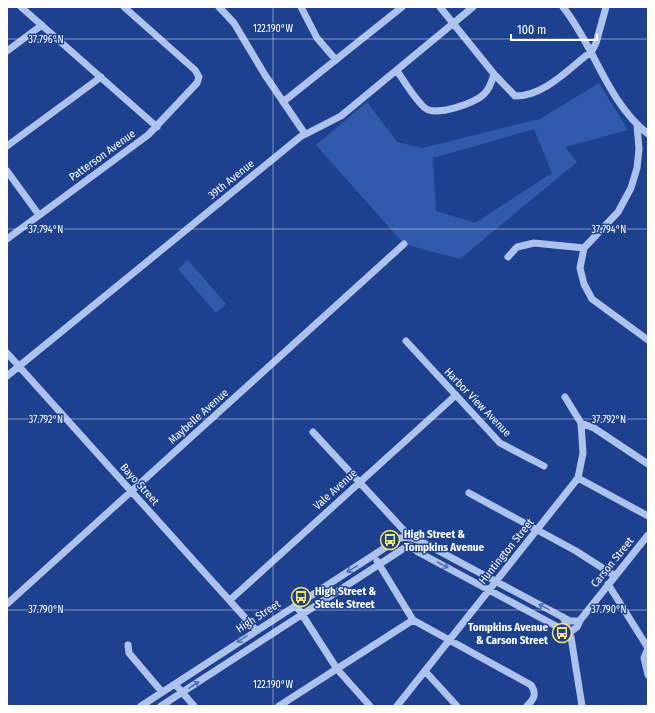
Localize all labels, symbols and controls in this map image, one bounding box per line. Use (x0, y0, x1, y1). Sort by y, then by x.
scale bar (511, 16, 597, 42)
text: 122.190°W (253, 23, 293, 35)
text: 100 m (517, 23, 546, 37)
text: 37.796°N (28, 34, 64, 46)
street label: Patterson Avenue (67, 127, 138, 184)
street label: 39th Avenue (206, 157, 257, 202)
text: 37.794°N (29, 224, 63, 236)
text: 37.794°N (592, 224, 626, 236)
street label: Harbor View Avenue (441, 365, 514, 439)
street label: Maybelle Avenue (166, 386, 231, 447)
text: 37.792°N (29, 414, 63, 426)
text: 37.792°N (592, 414, 626, 426)
street label: Bayo Street (118, 461, 162, 508)
street label: Vale Avenue (311, 466, 360, 512)
street label: Huntington Street (476, 516, 537, 587)
place label: High Street & Tompkins Avenue (404, 528, 484, 554)
bus stop icon: High Street & Tompkins Avenue (379, 529, 401, 551)
street label: Carson Street (588, 534, 637, 590)
one-way arrow (436, 562, 448, 569)
one-way arrow (347, 565, 358, 573)
place label: High Street & Steele Street (315, 585, 377, 611)
bus stop icon: High Street & Steele Street (290, 586, 312, 608)
street label: High Street (234, 597, 283, 635)
one-way arrow (538, 603, 550, 610)
text: 37.790°N (28, 604, 64, 616)
text: 37.790°N (591, 604, 627, 616)
place label: Tompkins Avenue & Carson Street (468, 621, 548, 647)
bus stop icon: Tompkins Avenue & Carson Street (551, 622, 573, 644)
one-way arrow (237, 635, 248, 643)
text: 122.190°W (253, 679, 293, 691)
one-way arrow (188, 681, 199, 689)

